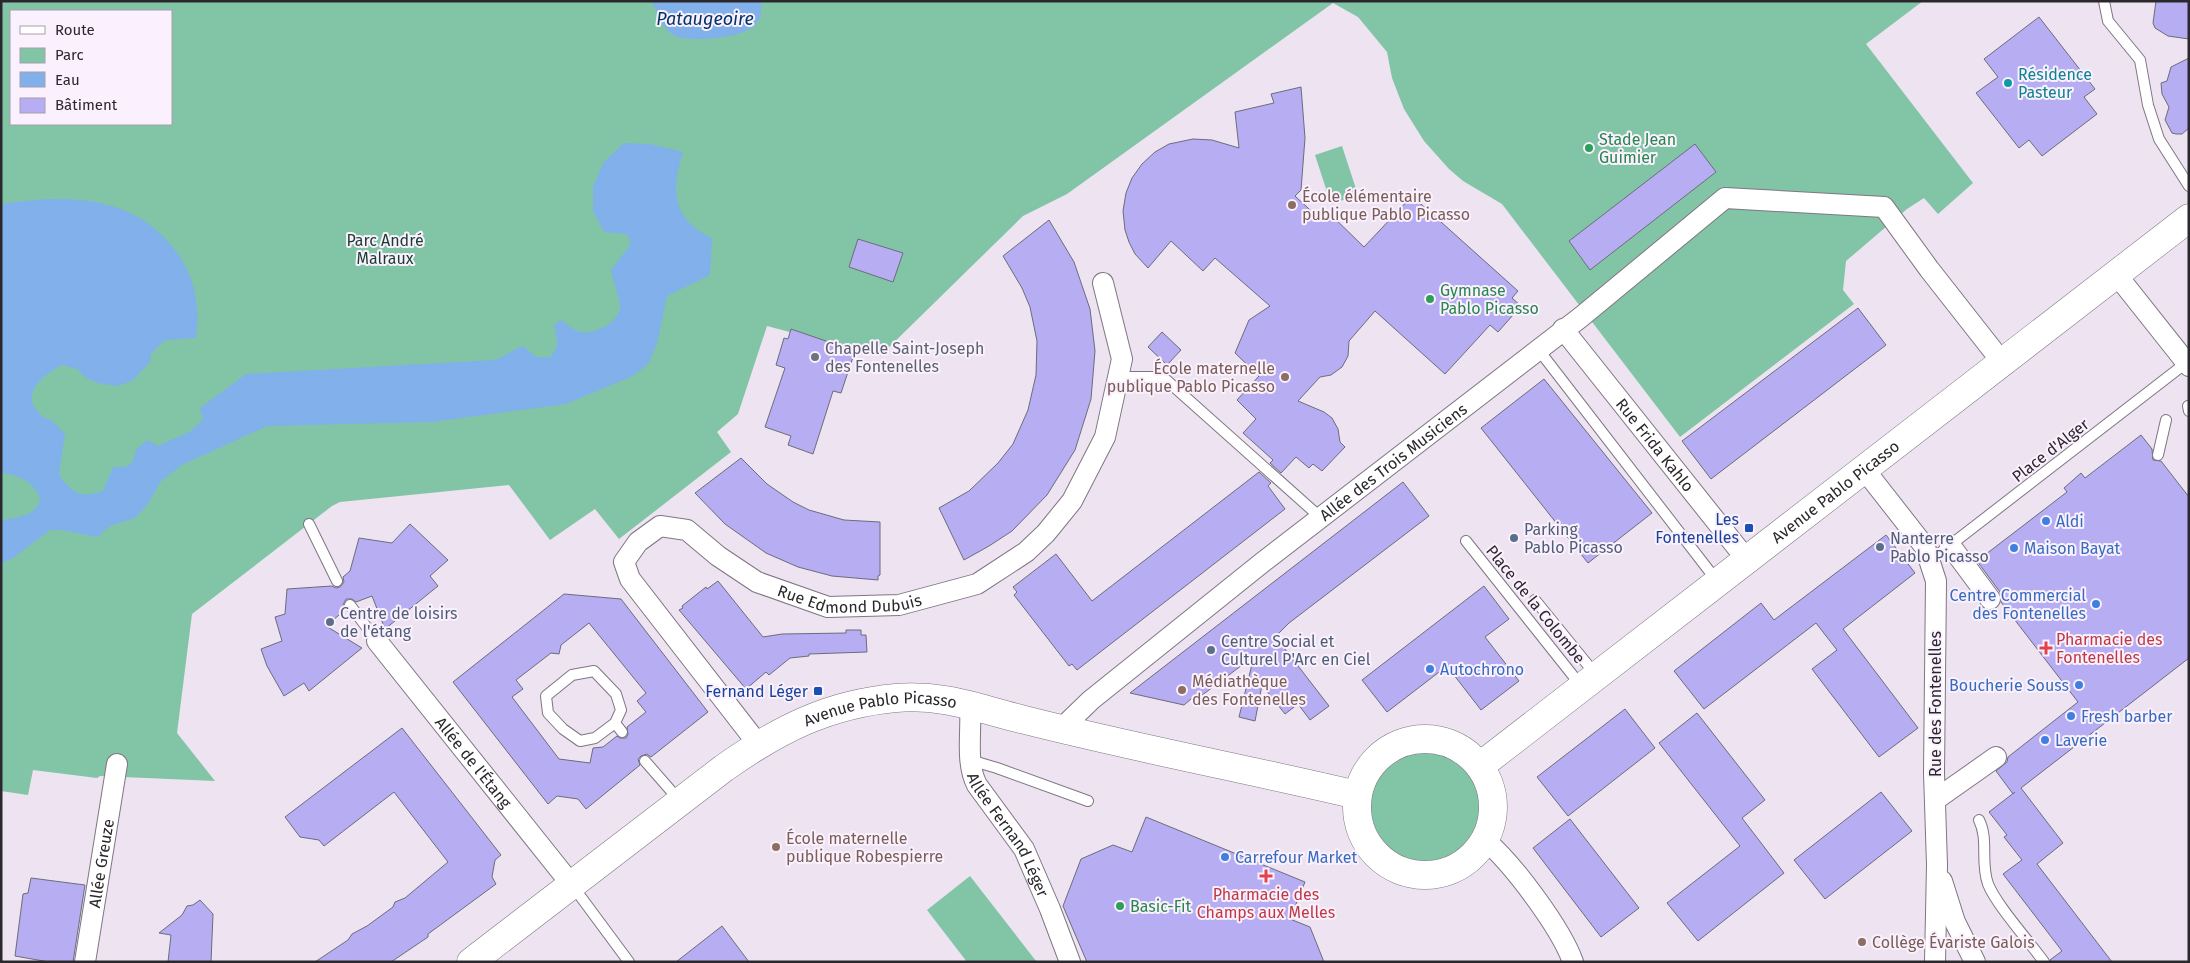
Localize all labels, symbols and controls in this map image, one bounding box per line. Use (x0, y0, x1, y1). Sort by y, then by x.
water label: Pataugeoire (656, 8, 754, 30)
legend (10, 10, 172, 125)
text: Route (55, 21, 95, 39)
text: Parc (55, 46, 84, 64)
place label: Résidence Pasteur (2018, 65, 2092, 102)
text: Eau (55, 71, 80, 89)
marker: Résidence Pasteur (2002, 77, 2014, 89)
text: Bâtiment (55, 96, 118, 114)
place label: Stade Jean Guimier (1599, 130, 1676, 167)
marker: Stade Jean Guimier (1583, 142, 1595, 154)
place label: École élémentaire publique Pablo Picasso (1302, 186, 1470, 224)
marker: École élémentaire publique Pablo Picasso (1286, 199, 1298, 211)
park label: Parc André Malraux (346, 231, 424, 268)
place label: Gymnase Pablo Picasso (1440, 281, 1539, 318)
marker: Gymnase Pablo Picasso (1424, 293, 1436, 305)
place label: Chapelle Saint-Joseph des Fontenelles (825, 339, 984, 376)
marker: Chapelle Saint-Joseph des Fontenelles (809, 351, 821, 363)
place label: École maternelle publique Pablo Picasso (1107, 358, 1275, 396)
marker: École maternelle publique Pablo Picasso (1279, 371, 1291, 383)
street label: Rue Frida Kahlo (1612, 395, 1698, 496)
street label: Allée des Trois Musiciens (1316, 399, 1471, 525)
street label: Place d'Alger (2008, 414, 2093, 486)
street label: Avenue Pablo Picasso (1768, 437, 1903, 547)
place label: Les Fontenelles (1655, 510, 1739, 547)
place label: Aldi (2056, 512, 2084, 531)
marker: Aldi (2040, 515, 2052, 527)
place label: Parking Pablo Picasso (1524, 520, 1623, 557)
marker: Les Fontenelles (1743, 522, 1755, 534)
place label: Nanterre Pablo Picasso (1890, 529, 1989, 566)
marker: Parking Pablo Picasso (1508, 532, 1520, 544)
place label: Maison Bayat (2024, 539, 2121, 558)
street label: Place de la Colombe (1482, 541, 1589, 667)
marker: Nanterre Pablo Picasso (1874, 541, 1886, 553)
marker: Maison Bayat (2008, 542, 2020, 554)
street label: Rue Edmond Dubuis (775, 581, 924, 617)
place label: Centre Commercial des Fontenelles (1950, 586, 2086, 623)
marker: Centre Commercial des Fontenelles (2090, 598, 2102, 610)
place label: Centre de loisirs de l'étang (340, 604, 458, 641)
marker: Centre de loisirs de l'étang (324, 616, 336, 628)
place label: Pharmacie des Fontenelles (2056, 630, 2163, 667)
street label: Rue des Fontenelles (1926, 631, 1945, 777)
place label: Centre Social et Culturel P'Arc en Ciel (1221, 632, 1371, 669)
marker: Pharmacie des Fontenelles (2040, 642, 2052, 654)
marker: Centre Social et Culturel P'Arc en Ciel (1205, 644, 1217, 656)
place label: Autochrono (1440, 660, 1524, 679)
marker: Autochrono (1424, 663, 1436, 675)
place label: Médiathèque des Fontenelles (1192, 672, 1306, 709)
place label: Boucherie Souss (1949, 676, 2069, 695)
marker: Boucherie Souss (2073, 679, 2085, 691)
place label: Fernand Léger (705, 682, 809, 701)
marker: Médiathèque des Fontenelles (1176, 684, 1188, 696)
marker: Fernand Léger (812, 685, 824, 697)
street label: Avenue Pablo Picasso (801, 688, 959, 730)
place label: Fresh barber (2081, 707, 2173, 726)
marker: Fresh barber (2065, 710, 2077, 722)
street label: Allée de l'Étang (431, 713, 516, 812)
place label: Laverie (2055, 731, 2107, 750)
marker: Laverie (2039, 734, 2051, 746)
street label: Allée Fernand Léger (963, 770, 1053, 901)
street label: Allée Greuze (85, 818, 118, 909)
place label: École maternelle publique Robespierre (786, 828, 943, 866)
marker: École maternelle publique Robespierre (770, 841, 782, 853)
place label: Carrefour Market (1235, 848, 1357, 867)
marker: Carrefour Market (1219, 851, 1231, 863)
marker: Pharmacie des Champs aux Melles (1260, 870, 1272, 882)
place label: Pharmacie des Champs aux Melles (1197, 885, 1335, 922)
place label: Basic-Fit (1130, 897, 1191, 916)
marker: Basic-Fit (1114, 900, 1126, 912)
place label: Collège Évariste Galois (1872, 932, 2035, 952)
marker: Collège Évariste Galois (1856, 936, 1868, 948)

